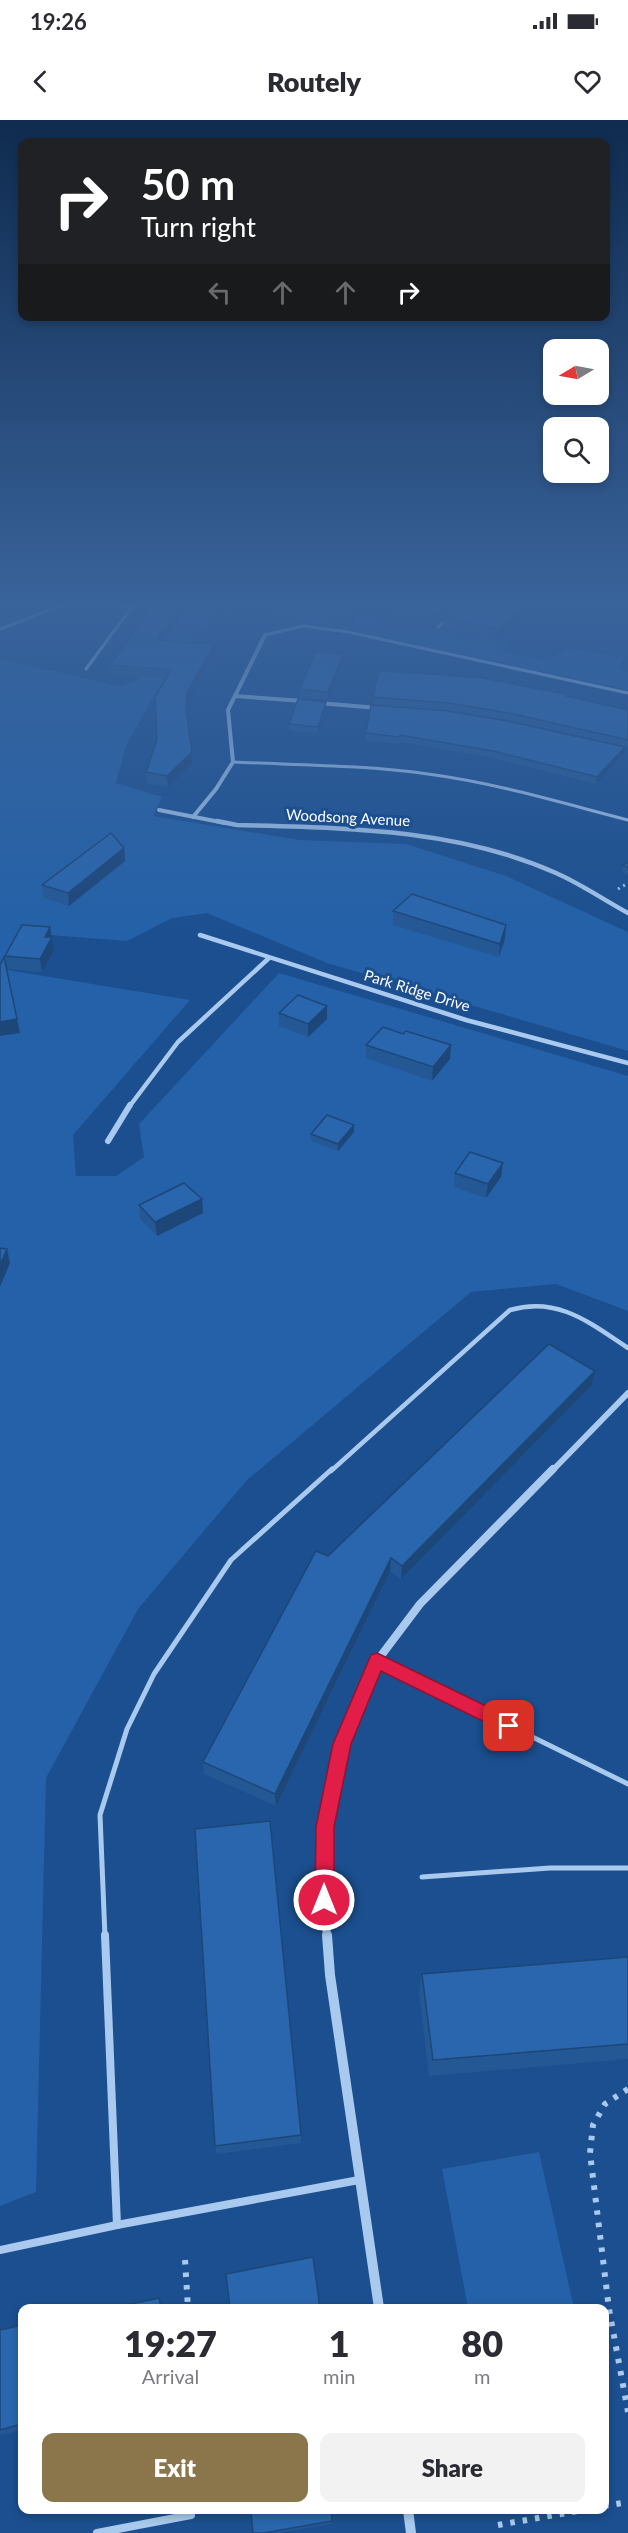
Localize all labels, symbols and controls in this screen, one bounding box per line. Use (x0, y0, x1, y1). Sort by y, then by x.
text: 19:26 (30, 8, 87, 35)
icon: back (24, 65, 57, 98)
text: Routely (267, 65, 361, 98)
icon: heart (571, 65, 604, 98)
text: 50 m (141, 159, 235, 209)
icon: right (42, 162, 120, 240)
text: Turn right (141, 210, 256, 243)
icon: left (203, 276, 236, 309)
icon: ahead (266, 276, 299, 309)
icon: ahead (329, 276, 362, 309)
icon: right (392, 276, 425, 309)
north arrow (543, 339, 609, 405)
map controls (543, 339, 609, 483)
button: search (543, 417, 609, 483)
street label: Woodsong Avenue (286, 805, 411, 829)
street label: Park Ridge Drive (362, 965, 472, 1015)
pin (483, 1700, 534, 1751)
icon: arrive (492, 1709, 525, 1742)
position arrow (292, 1868, 356, 1932)
text: 19:27 (124, 2321, 217, 2365)
text: 1 (329, 2321, 350, 2365)
text: 80 (461, 2321, 503, 2365)
text: Arrival (142, 2364, 199, 2388)
text: min (323, 2364, 355, 2388)
text: m (474, 2364, 490, 2388)
button: Exit (42, 2433, 308, 2502)
button: Share (320, 2433, 585, 2502)

